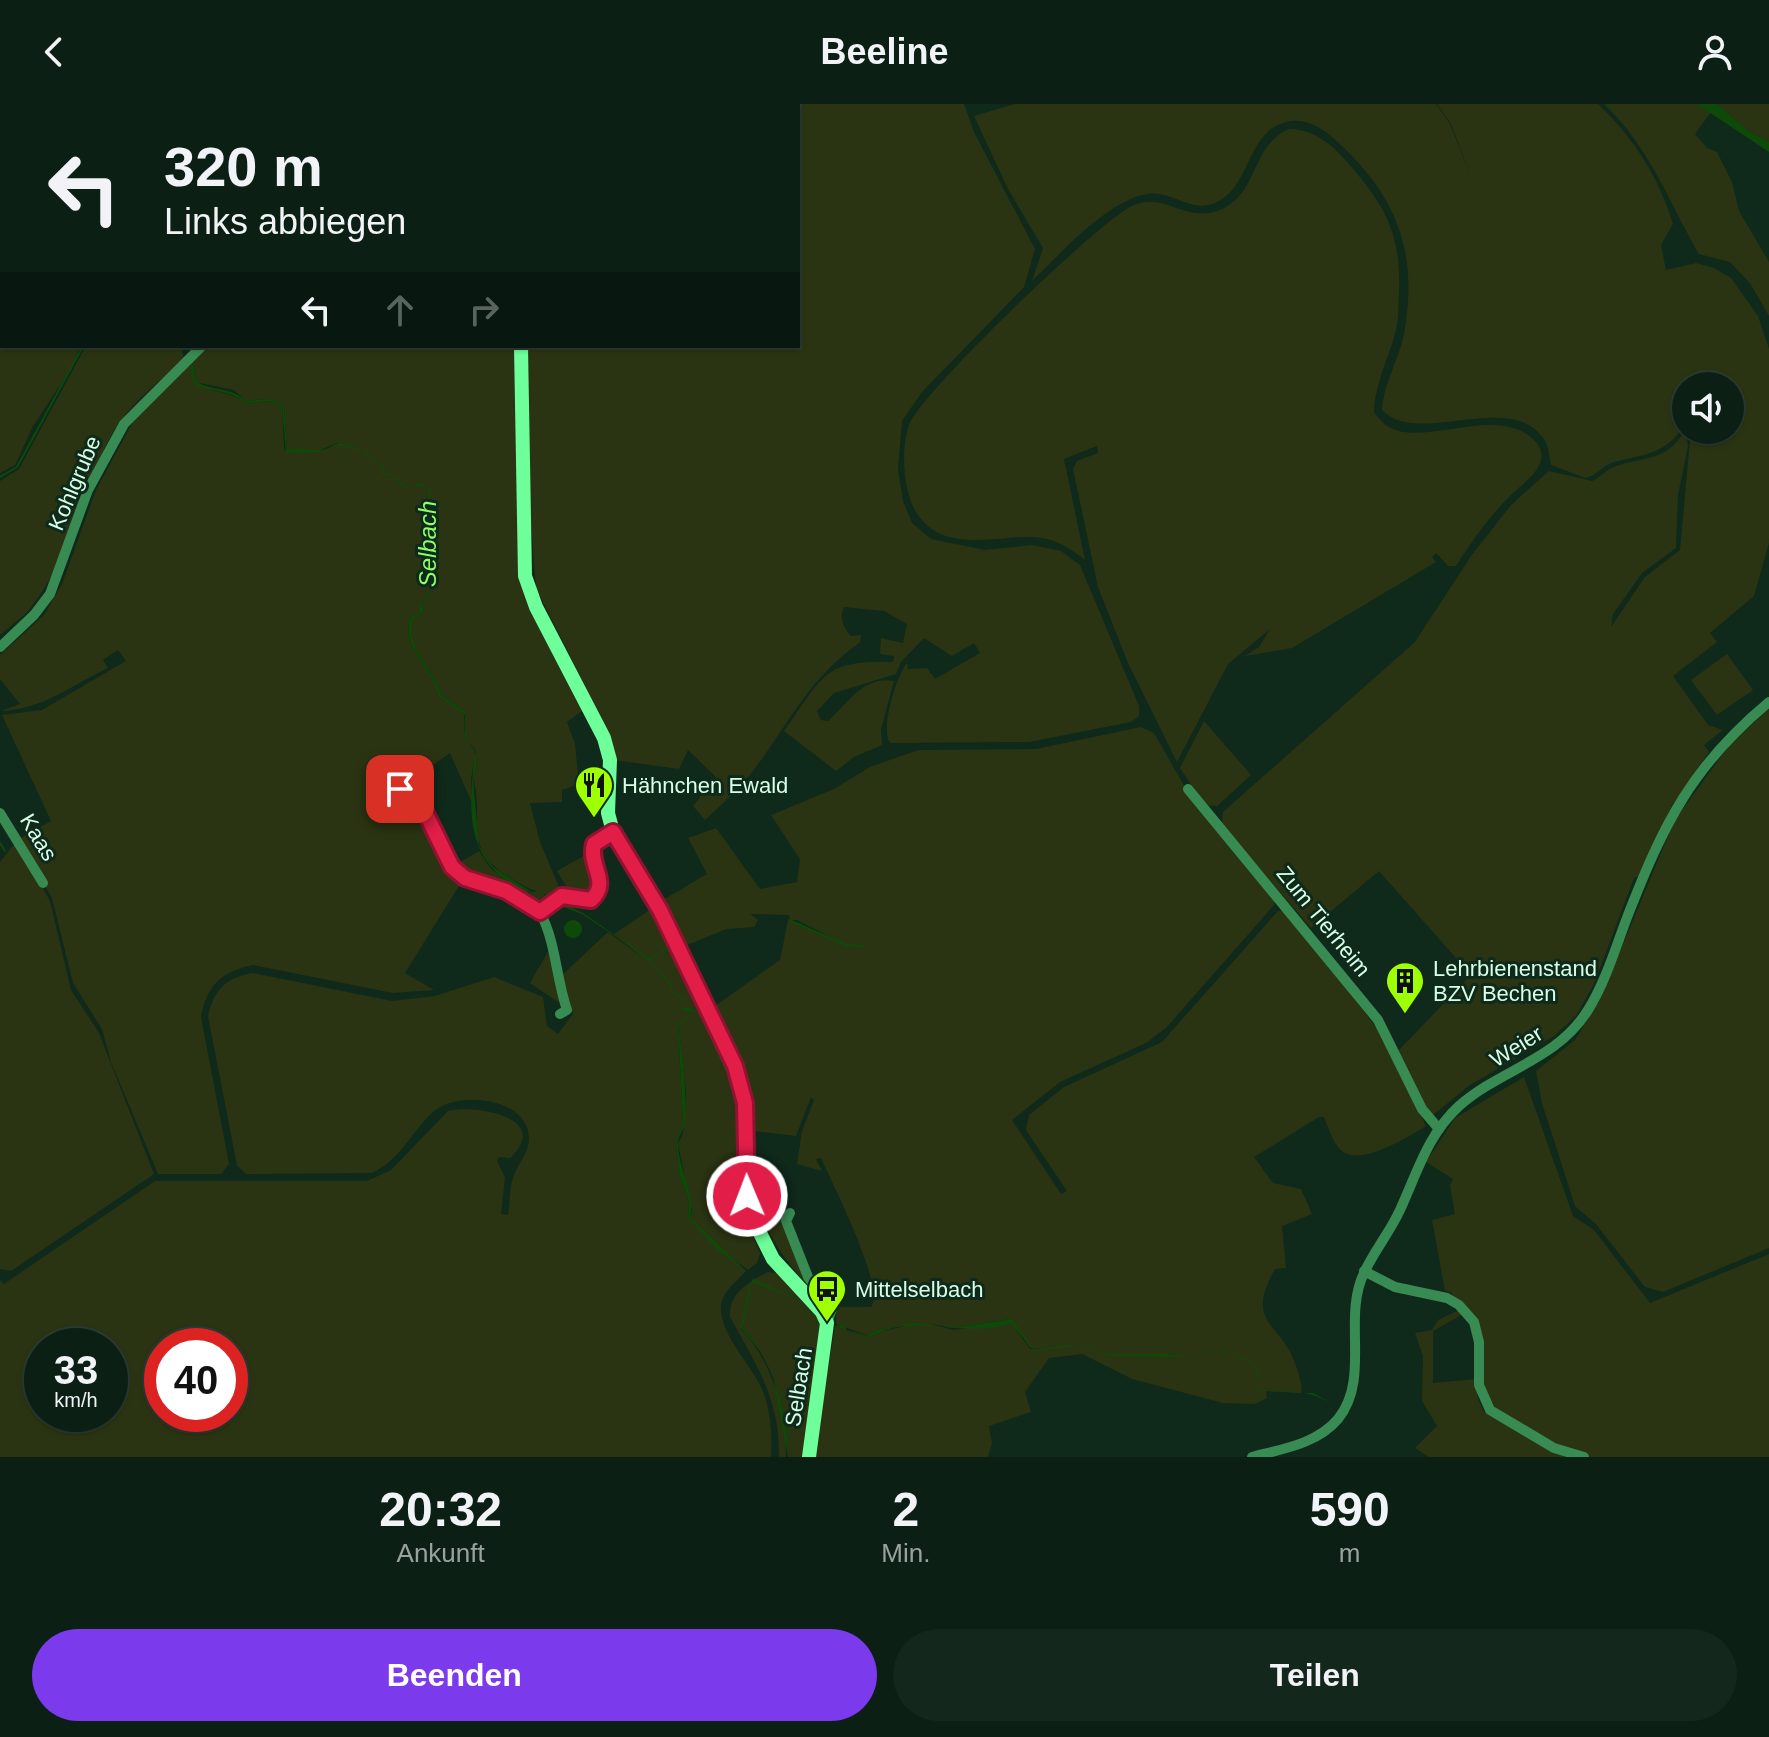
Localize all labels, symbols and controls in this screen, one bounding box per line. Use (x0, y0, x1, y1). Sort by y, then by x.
icon: back (32, 30, 76, 74)
icon: person (1693, 30, 1737, 74)
text: Beeline (820, 31, 949, 72)
text: 320 m (164, 135, 323, 198)
icon: left (32, 136, 136, 240)
text: Links abbiegen (164, 201, 406, 242)
icon: left (294, 288, 338, 332)
icon: ahead (378, 288, 422, 332)
icon: right (462, 288, 506, 332)
map controls (1672, 372, 1744, 444)
button: sound (1672, 372, 1744, 444)
street label: Kohlgrube (43, 432, 106, 534)
water label: Selbach (414, 501, 441, 587)
pin (366, 755, 434, 823)
restaurant icon: Hähnchen Ewald (573, 764, 615, 819)
icon: arrive (378, 767, 422, 811)
place label: Hähnchen Ewald (622, 773, 788, 798)
street label: Kaas (15, 809, 62, 865)
street label: Zum Tierheim (1272, 861, 1376, 981)
place label: Lehrbienenstand BZV Bechen (1433, 956, 1597, 1006)
building icon: Lehrbienenstand BZV Bechen (1384, 960, 1426, 1015)
street label: Weier (1485, 1021, 1547, 1072)
position arrow (705, 1154, 789, 1238)
bus stop icon: Mittelselbach (806, 1268, 848, 1323)
place label: Mittelselbach (855, 1277, 983, 1302)
speed limit sign: 40 (144, 1328, 248, 1432)
street label: Selbach (780, 1346, 817, 1428)
text: 33 (54, 1348, 98, 1392)
text: km/h (54, 1389, 98, 1411)
text: 20:32 (379, 1483, 502, 1536)
text: 2 (892, 1483, 919, 1536)
text: 590 (1310, 1483, 1390, 1536)
text: Ankunft (397, 1538, 485, 1568)
text: Min. (881, 1538, 930, 1568)
text: m (1339, 1538, 1361, 1568)
button: Beenden (32, 1629, 877, 1721)
button: Teilen (893, 1629, 1737, 1721)

